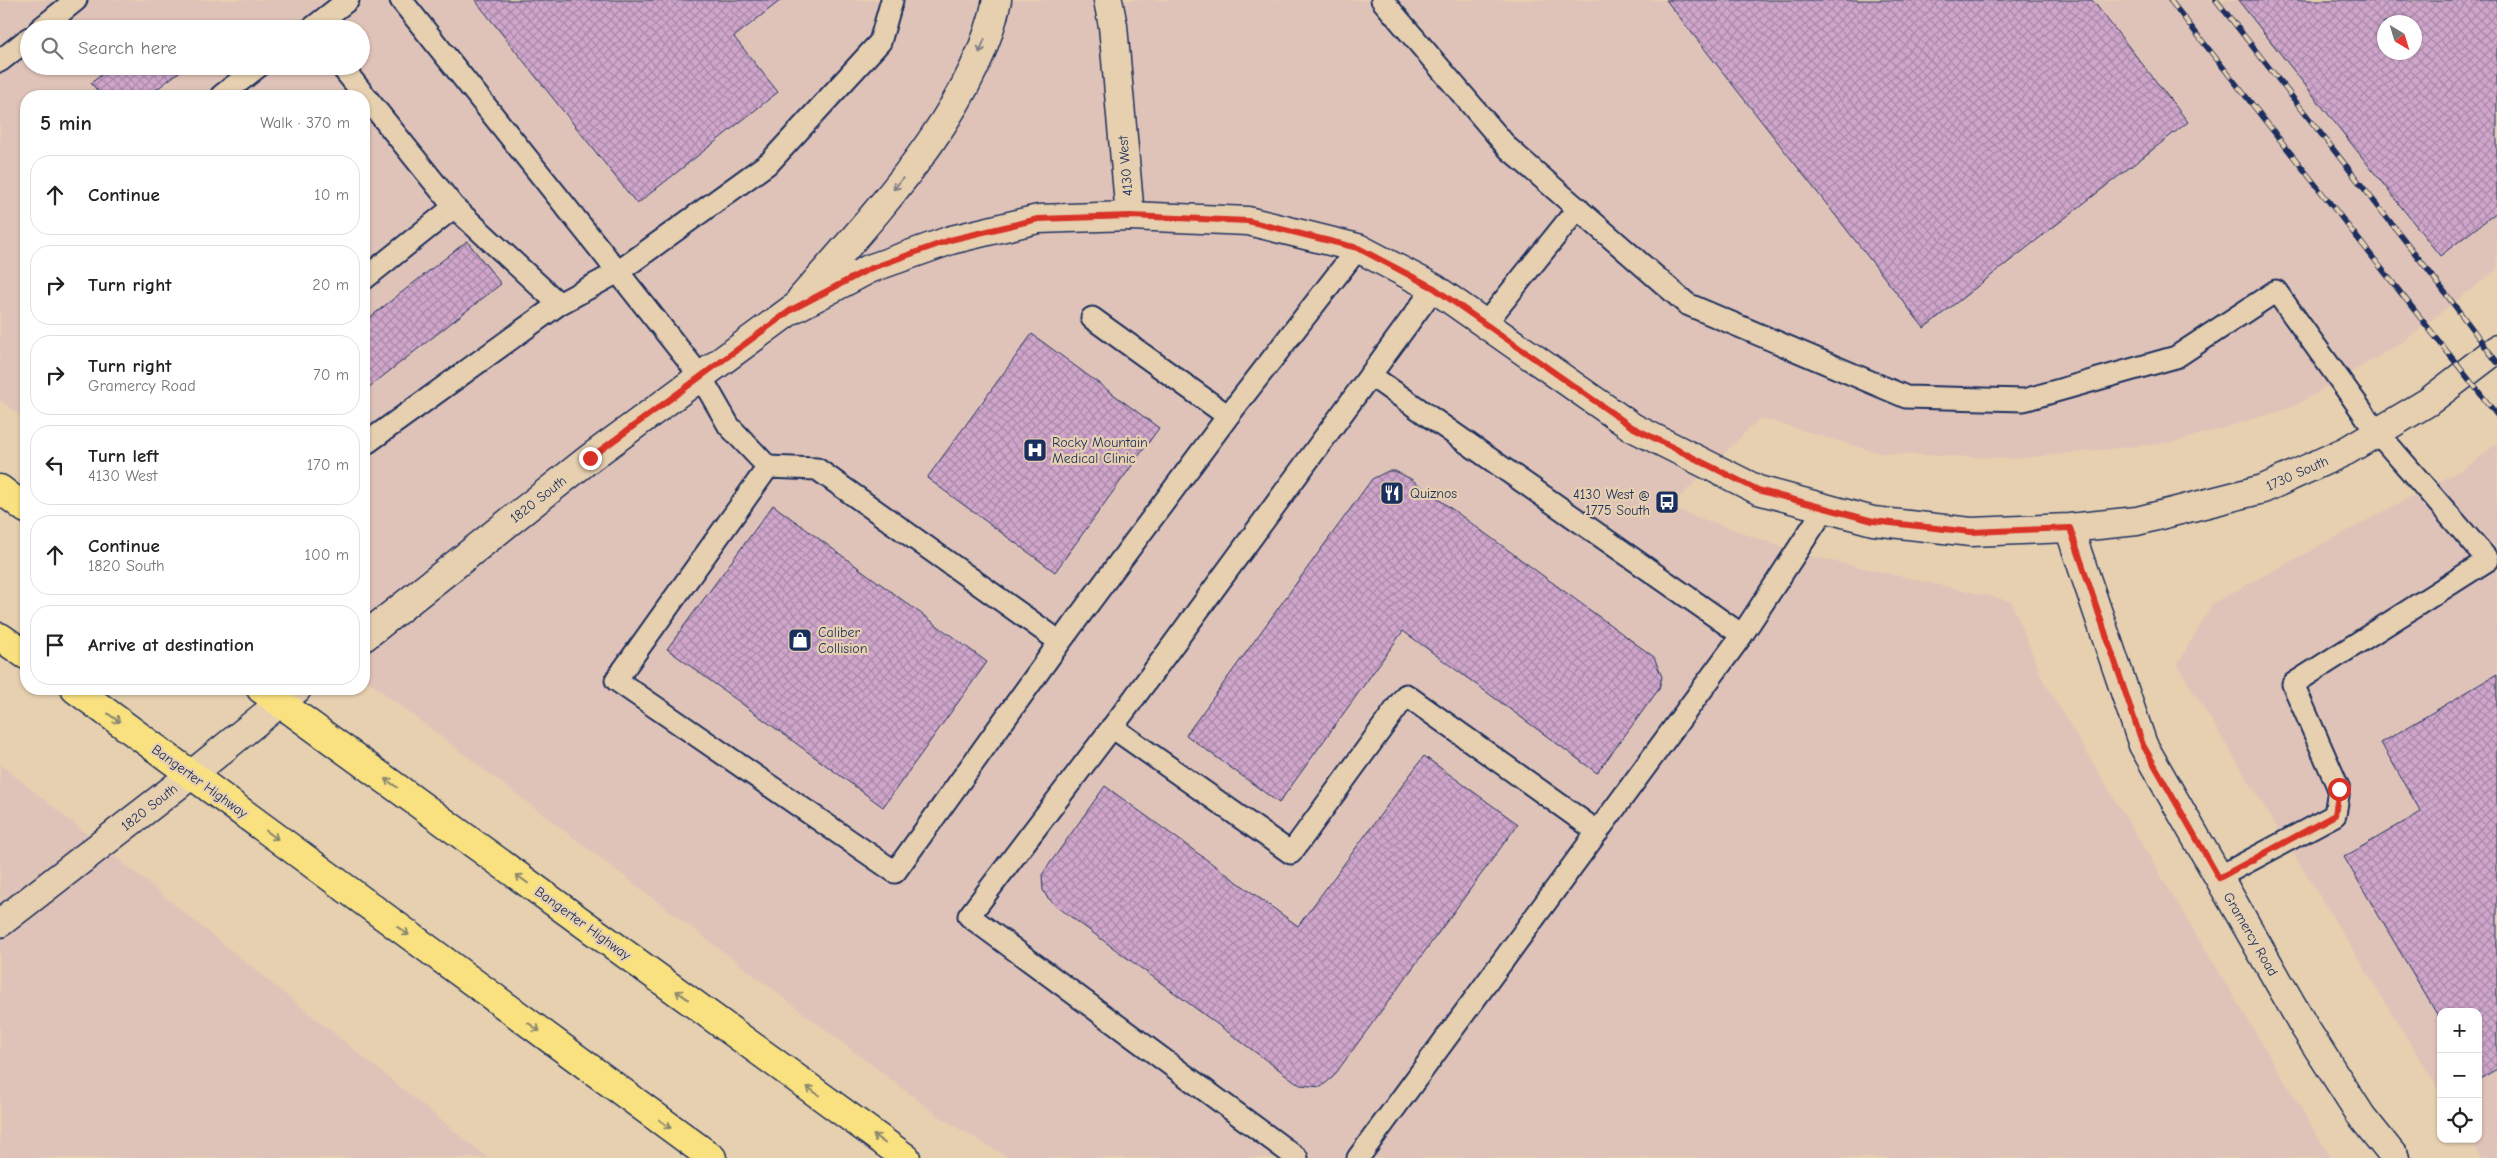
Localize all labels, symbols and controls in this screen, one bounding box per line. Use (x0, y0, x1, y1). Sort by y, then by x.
north arrow (2377, 15, 2422, 60)
search box (20, 20, 370, 75)
icon: search (38, 34, 66, 62)
text: Search here (78, 37, 177, 59)
one-way arrow (977, 38, 986, 53)
text: 5 min (40, 111, 92, 135)
text: Walk · 370 m (260, 114, 350, 132)
street label: 4130 West (1114, 134, 1137, 197)
one-way arrow (892, 178, 903, 191)
icon: ahead (41, 181, 69, 209)
text: Continue (88, 184, 160, 206)
text: 10 m (314, 186, 349, 204)
icon: right (41, 271, 69, 299)
text: Turn right (88, 274, 172, 296)
text: 20 m (312, 276, 349, 294)
text: Turn right (88, 355, 172, 377)
icon: right (41, 361, 69, 389)
text: 70 m (313, 366, 349, 384)
text: Gramercy Road (88, 377, 196, 395)
place label: Rocky Mountain Medical Clinic (1052, 434, 1148, 467)
hospital icon: Rocky Mountain Medical Clinic (1022, 437, 1048, 463)
text: Turn left (88, 445, 159, 467)
route end (579, 447, 602, 470)
icon: left (41, 451, 69, 479)
street label: 1730 South (2263, 452, 2331, 495)
text: 170 m (307, 456, 349, 474)
text: 4130 West (88, 467, 157, 485)
street label: 1820 South (507, 472, 570, 527)
restaurant icon: Quiznos (1379, 480, 1405, 506)
place label: Quiznos (1410, 485, 1457, 502)
place label: 4130 West @ 1775 South (1573, 486, 1650, 519)
bus stop icon: 4130 West @ 1775 South (1654, 489, 1680, 515)
text: Continue (88, 535, 160, 557)
icon: ahead (41, 541, 69, 569)
text: 100 m (305, 546, 349, 564)
text: 1820 South (88, 557, 165, 575)
place label: Caliber Collision (818, 624, 867, 657)
shop icon: Caliber Collision (787, 627, 813, 653)
icon: arrive (41, 631, 69, 659)
text: Arrive at destination (88, 634, 254, 656)
one-way arrow (107, 712, 120, 723)
street label: Bangerter Highway (148, 741, 252, 822)
one-way arrow (385, 778, 398, 789)
route start (2328, 778, 2351, 801)
street label: 1820 South (118, 780, 181, 835)
one-way arrow (265, 830, 279, 840)
one-way arrow (515, 874, 529, 884)
street label: Bangerter Highway (531, 883, 635, 964)
street label: Gramercy Road (2220, 889, 2281, 979)
one-way arrow (396, 926, 410, 936)
one-way arrow (675, 990, 689, 1000)
map controls (2437, 1008, 2482, 1143)
button: + (2437, 1008, 2482, 1053)
one-way arrow (527, 1022, 540, 1033)
button: − (2437, 1053, 2482, 1098)
one-way arrow (806, 1086, 820, 1096)
button: locate (2437, 1098, 2482, 1143)
one-way arrow (658, 1118, 671, 1129)
one-way arrow (873, 1134, 887, 1144)

